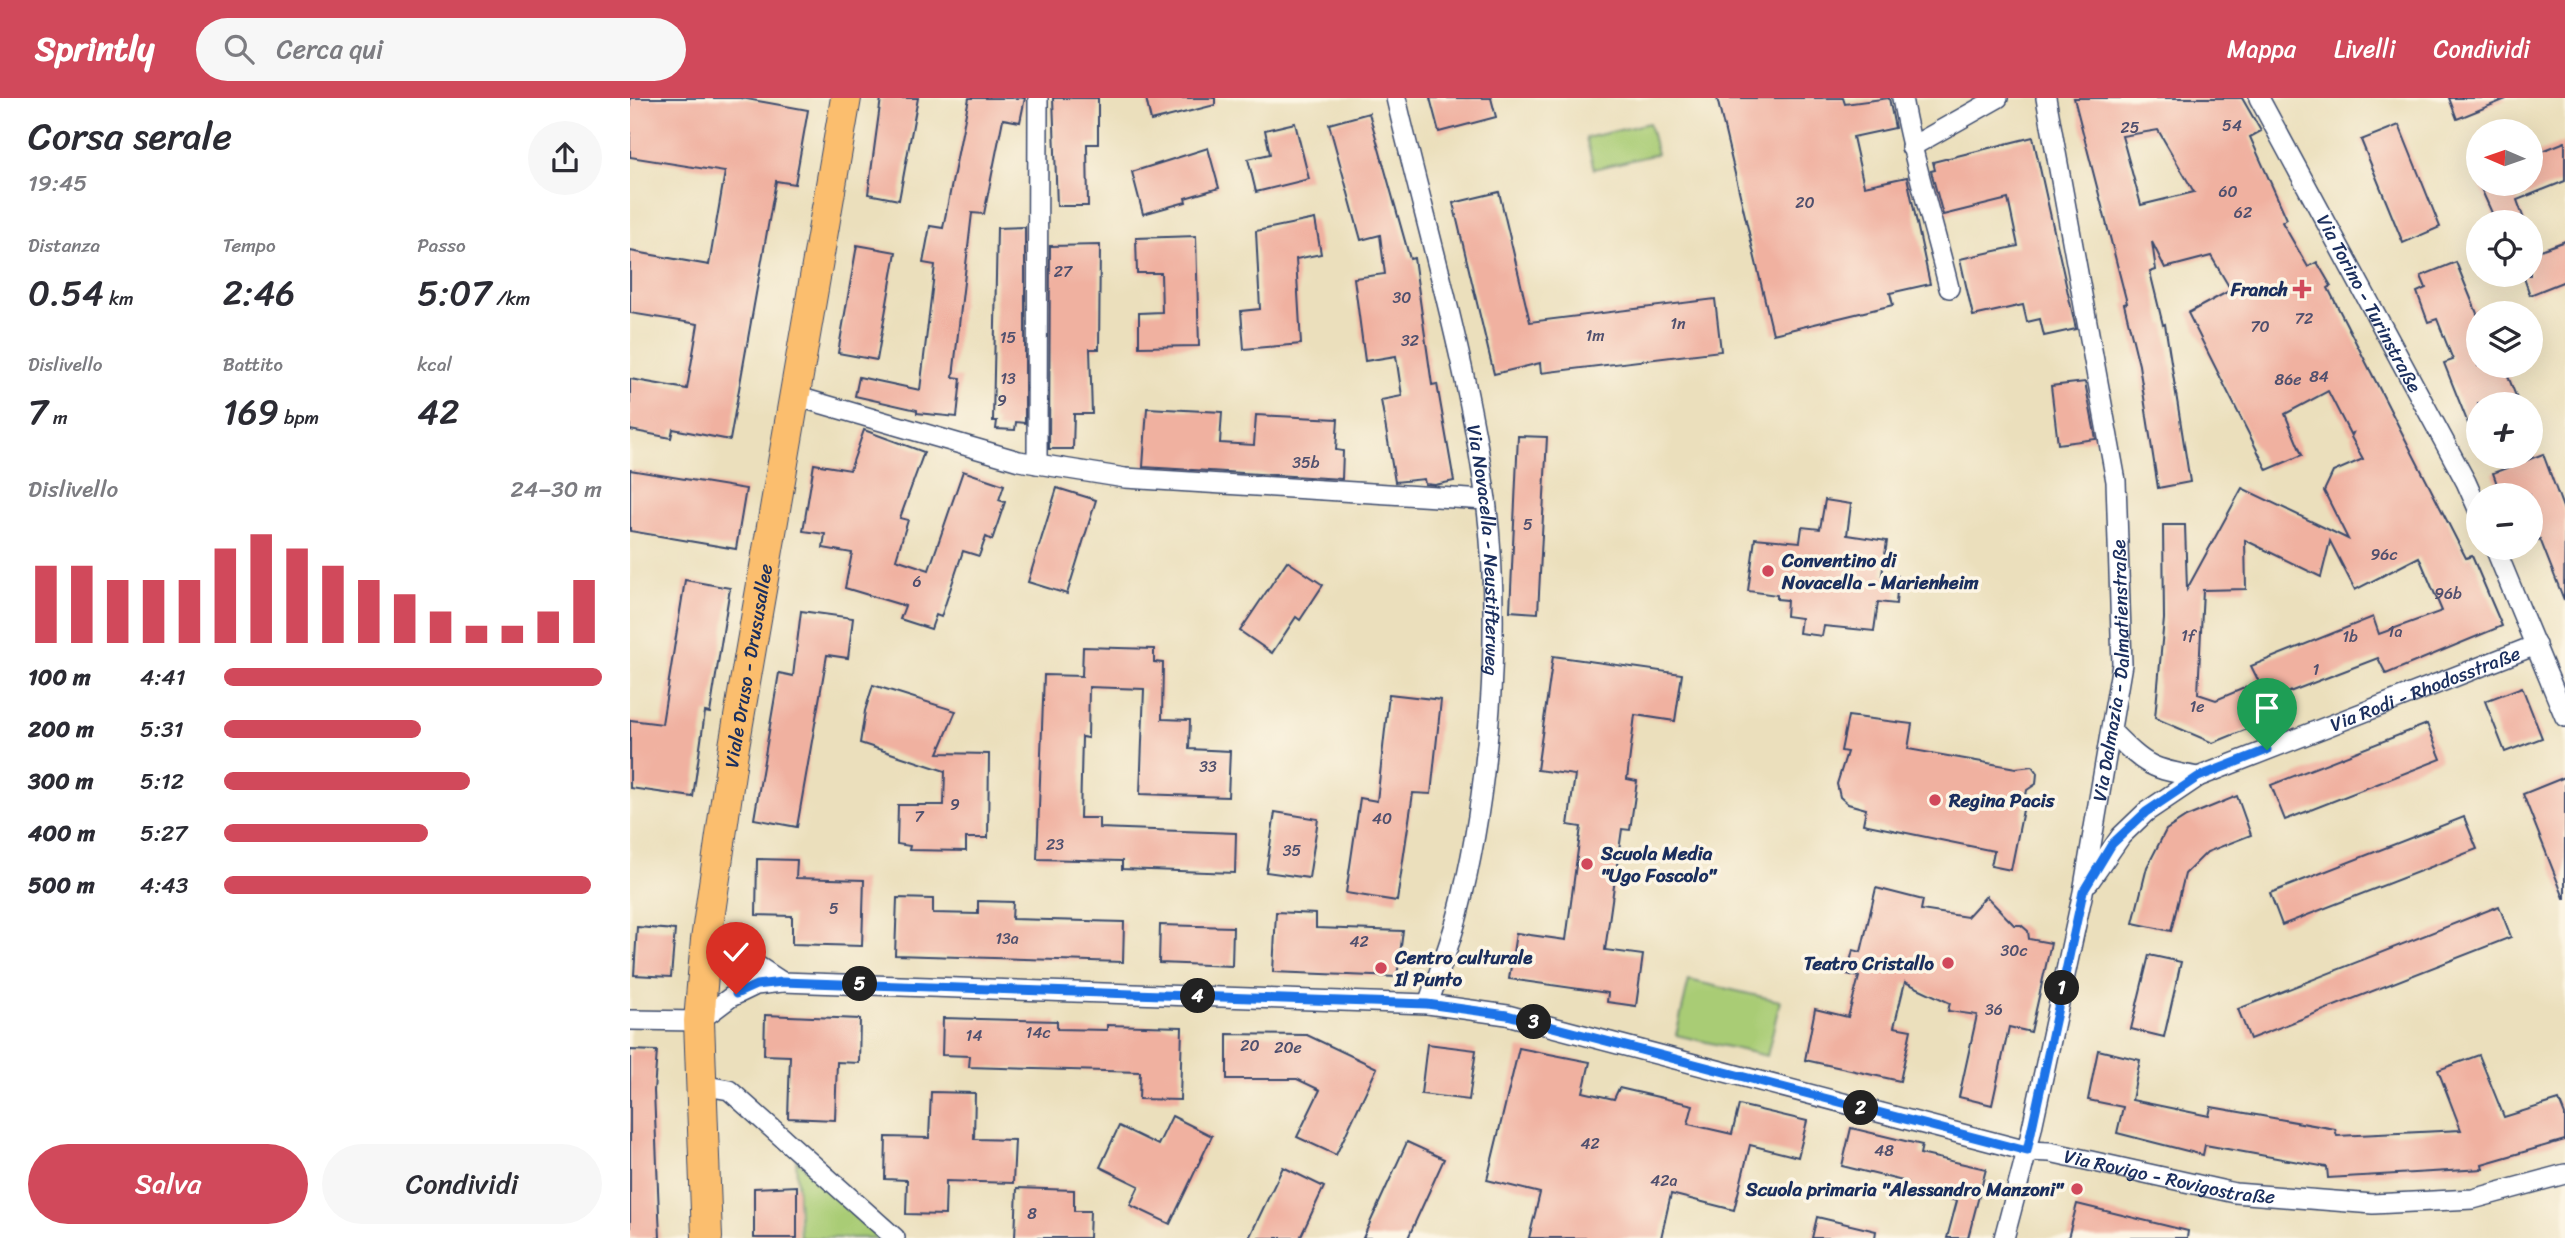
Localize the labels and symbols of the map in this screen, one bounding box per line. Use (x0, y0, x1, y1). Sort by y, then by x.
house number: 54 (2222, 111, 2242, 140)
house number: 25 (2120, 113, 2140, 142)
north arrow (2466, 119, 2543, 196)
house number: 60 (2218, 177, 2238, 206)
house number: 20 (1795, 188, 1815, 217)
house number: 62 (2234, 198, 2252, 227)
street label: Via Torino - Turinstraße (2308, 208, 2431, 398)
house number: 27 (1054, 257, 1073, 286)
place label: Franch (2230, 273, 2288, 306)
marker: Franch (2294, 281, 2310, 297)
house number: 30 (1393, 283, 1411, 312)
house number: 72 (2295, 304, 2313, 333)
house number: 1n (1670, 309, 1686, 338)
house number: 70 (2250, 312, 2270, 341)
house number: 1m (1585, 321, 1605, 350)
house number: 15 (1000, 323, 1017, 352)
house number: 32 (1401, 326, 1419, 355)
house number: 84 (2309, 362, 2329, 391)
house number: 13 (1000, 364, 1016, 393)
house number: 86e (2275, 365, 2301, 394)
house number: 9 (997, 386, 1007, 415)
street label: Via Novacella - Neustifterweg (1458, 422, 1510, 677)
house number: 35b (1292, 448, 1320, 477)
house number: 5 (1523, 510, 1533, 539)
street label: Via Dalmazia - Dalmatienstraße (2082, 539, 2139, 804)
house number: 96c (2371, 540, 2397, 569)
place label: Conventino di Novacella - Marienheim (1781, 544, 1979, 599)
street label: Viale Druso - Drususallee (714, 561, 782, 770)
marker: Conventino di Novacella - Marienheim (1760, 563, 1776, 579)
house number: 6 (912, 567, 922, 596)
house number: 96b (2434, 579, 2462, 608)
house number: 1a (2388, 617, 2402, 646)
house number: 1f (2181, 621, 2197, 650)
house number: 1b (2342, 622, 2358, 651)
street label: Via Rodi - Rhodosstraße (2325, 636, 2525, 740)
house number: 1 (2313, 655, 2320, 684)
pin (2237, 678, 2297, 750)
house number: 1e (2189, 692, 2205, 721)
house number: 33 (1199, 752, 1217, 781)
place label: Regina Pacis (1948, 784, 2056, 817)
house number: 9 (950, 790, 960, 819)
marker: Regina Pacis (1927, 792, 1943, 808)
house number: 7 (914, 802, 924, 831)
house number: 40 (1372, 804, 1392, 833)
house number: 23 (1046, 830, 1064, 859)
house number: 35 (1283, 836, 1302, 865)
place label: Scuola Media "Ugo Foscolo" (1600, 837, 1718, 892)
marker: Scuola Media "Ugo Foscolo" (1579, 856, 1595, 872)
house number: 5 (829, 894, 839, 923)
pin (706, 922, 766, 994)
house number: 13a (995, 924, 1019, 953)
house number: 42 (1349, 927, 1369, 956)
house number: 30c (2001, 936, 2027, 965)
place label: Centro culturale Il Punto (1394, 941, 1533, 996)
place label: Teatro Cristallo (1804, 947, 1935, 980)
marker: Teatro Cristallo (1940, 955, 1956, 971)
marker: Centro culturale Il Punto (1373, 960, 1389, 976)
pin: 5 (842, 966, 877, 1001)
pin: 1 (2044, 970, 2080, 1006)
pin: 4 (1180, 978, 1216, 1014)
house number: 36 (1985, 995, 2003, 1024)
pin: 3 (1516, 1004, 1552, 1040)
house number: 14c (1026, 1018, 1050, 1047)
house number: 14 (966, 1021, 982, 1050)
house number: 20 (1240, 1031, 1260, 1060)
house number: 20e (1274, 1033, 1302, 1062)
pin: 2 (1844, 1090, 1878, 1126)
house number: 42 (1580, 1129, 1600, 1158)
house number: 48 (1874, 1136, 1894, 1165)
street label: Via Rovigo - Rovigostraße (2061, 1139, 2277, 1213)
house number: 42a (1650, 1166, 1678, 1195)
place label: Scuola primaria "Alessandro Manzoni" (1745, 1173, 2065, 1206)
marker: Scuola primaria "Alessandro Manzoni" (2069, 1181, 2085, 1197)
house number: 8 (1027, 1199, 1037, 1228)

